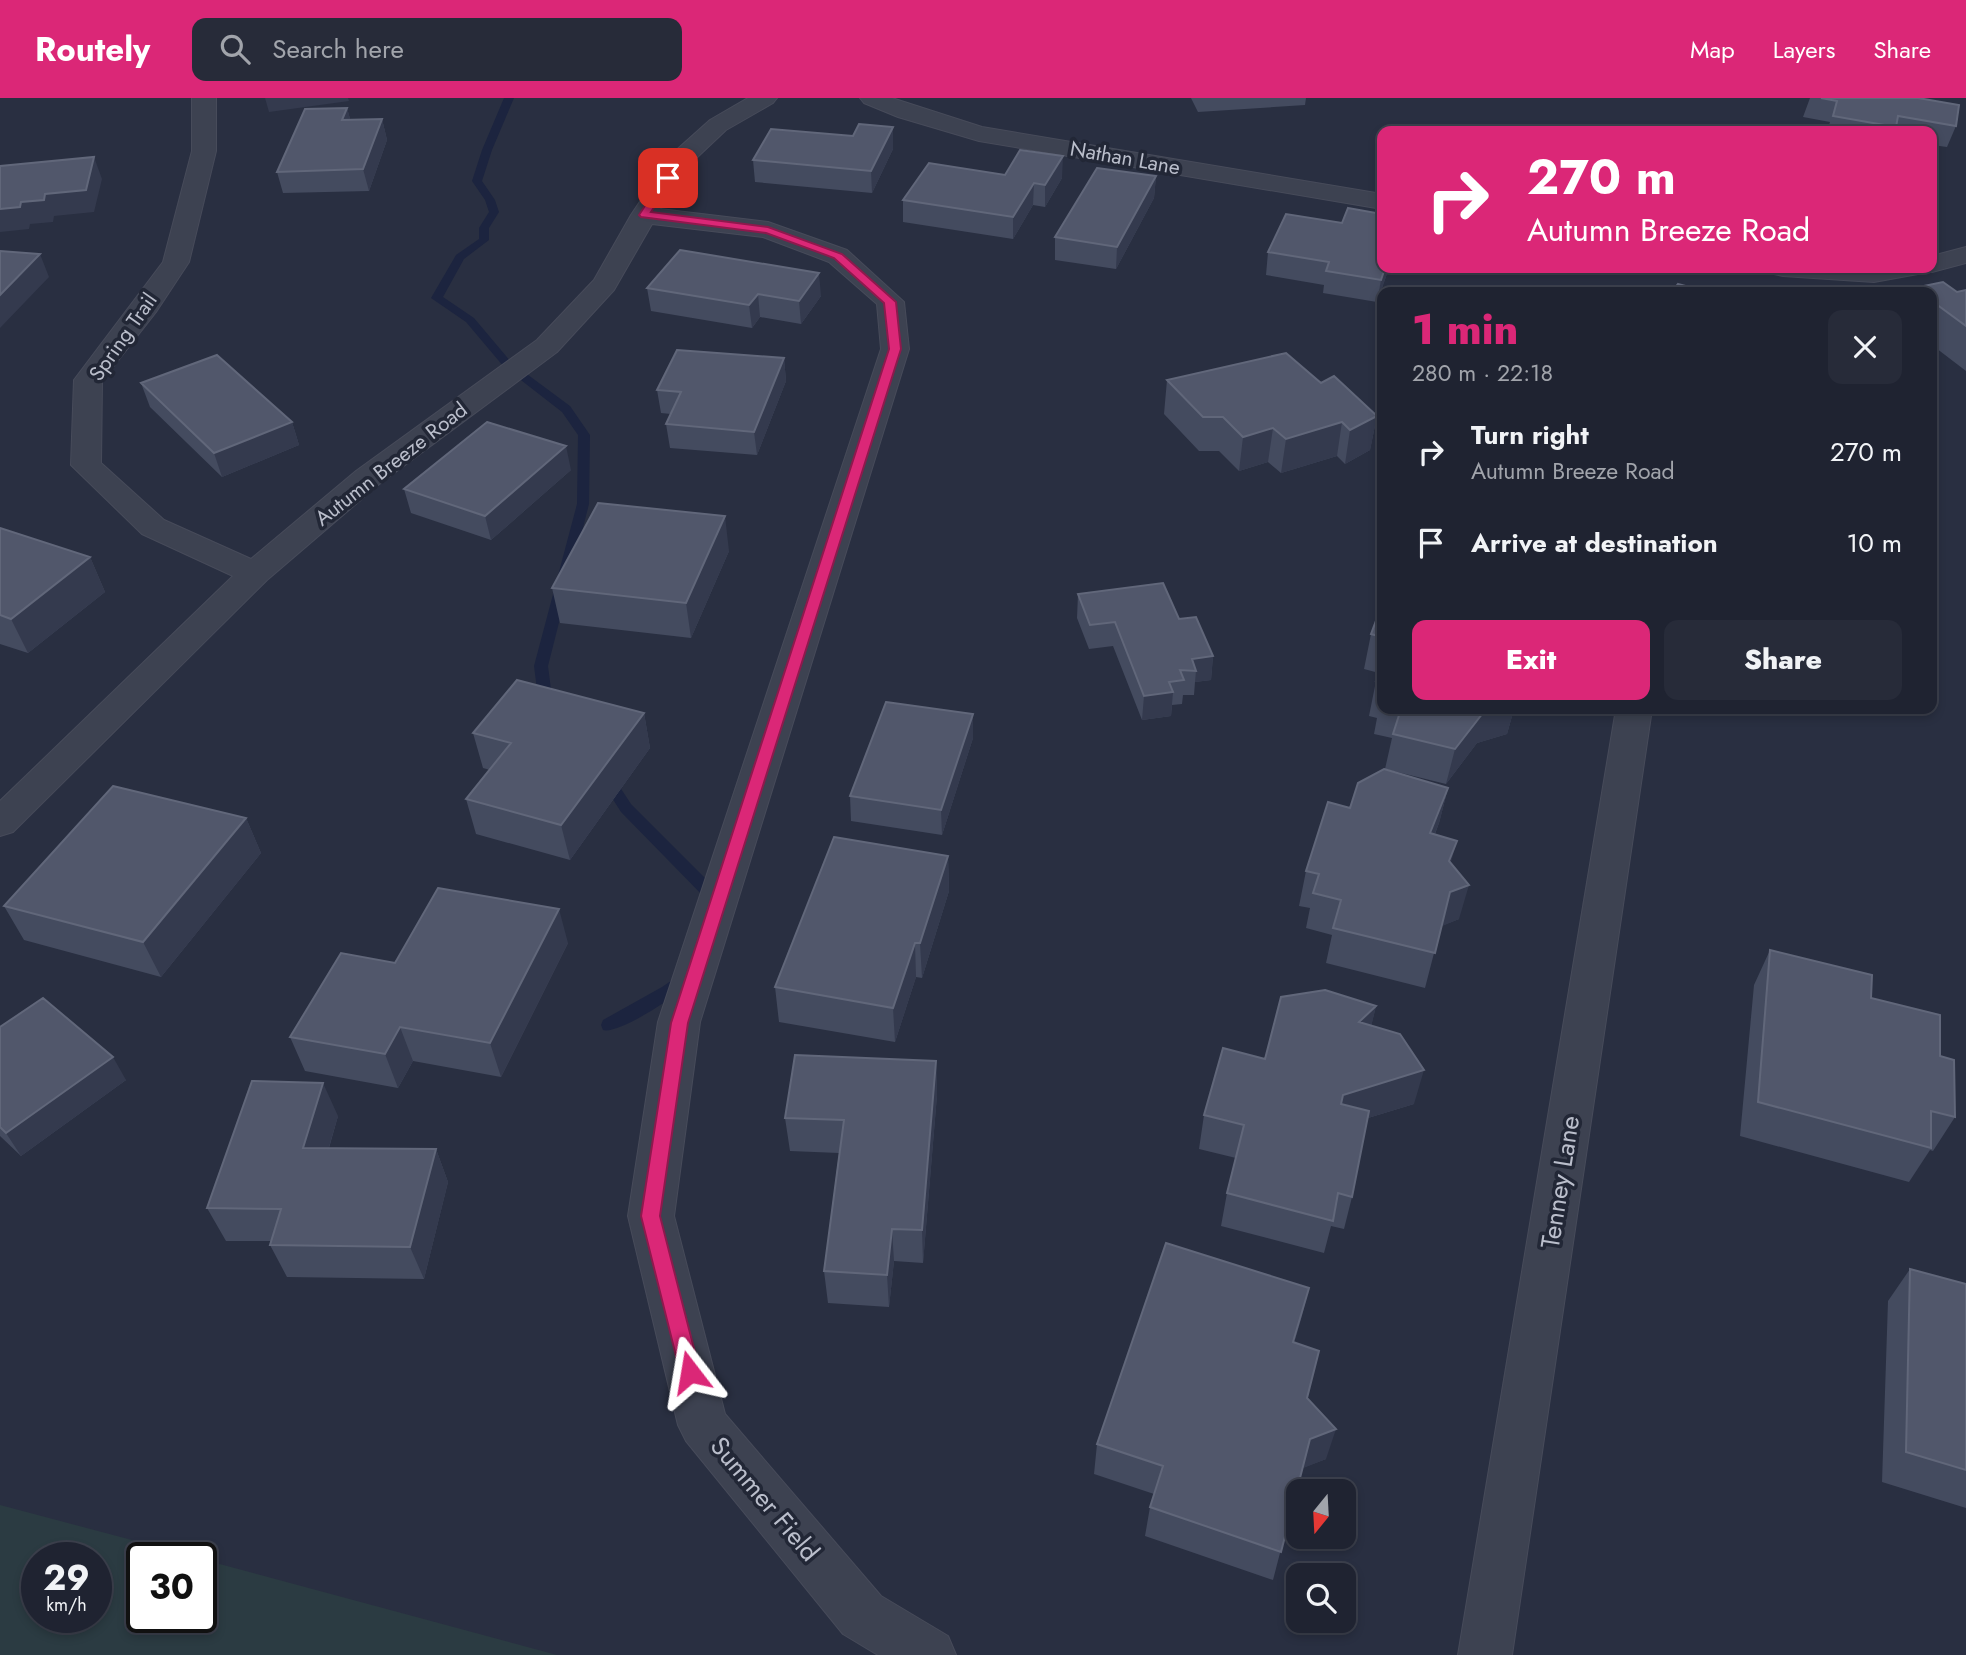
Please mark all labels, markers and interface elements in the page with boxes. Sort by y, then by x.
search box [192,18,682,81]
text: Routely [35,26,150,73]
icon: search [216,30,254,68]
text: Search here [272,30,404,68]
text: Map [1690,32,1735,67]
text: Layers [1773,32,1835,67]
text: Share [1873,32,1931,67]
street label: Nathan Lane [1068,134,1183,182]
text: 270 m [1527,142,1676,212]
pin [638,148,698,208]
icon: right [1412,154,1503,245]
icon: arrive [649,159,687,197]
text: Autumn Breeze Road [1527,207,1810,253]
street label: Spring Trail [82,287,164,387]
text: 1 min [1412,299,1518,360]
button: close [1828,310,1902,384]
text: 280 m · 22:18 [1412,356,1553,390]
street label: Autumn Breeze Road [309,395,473,533]
text: Turn right [1471,416,1589,454]
icon: right [1412,433,1450,471]
text: 270 m [1830,433,1902,471]
text: Autumn Breeze Road [1471,454,1675,488]
icon: arrive [1412,524,1450,562]
text: Arrive at destination [1471,524,1718,562]
text: 10 m [1847,524,1902,562]
button: Exit [1412,620,1650,700]
button: Share [1664,620,1902,700]
street label: Tenney Lane [1531,1113,1589,1251]
position arrow [653,1335,727,1409]
street label: Summer Field [701,1428,829,1570]
north arrow [1286,1479,1356,1549]
map controls [1286,1479,1356,1633]
speed limit sign: 30 [126,1542,217,1633]
text: 29 [43,1553,90,1603]
button: search [1286,1563,1356,1633]
text: km/h [46,1592,87,1618]

